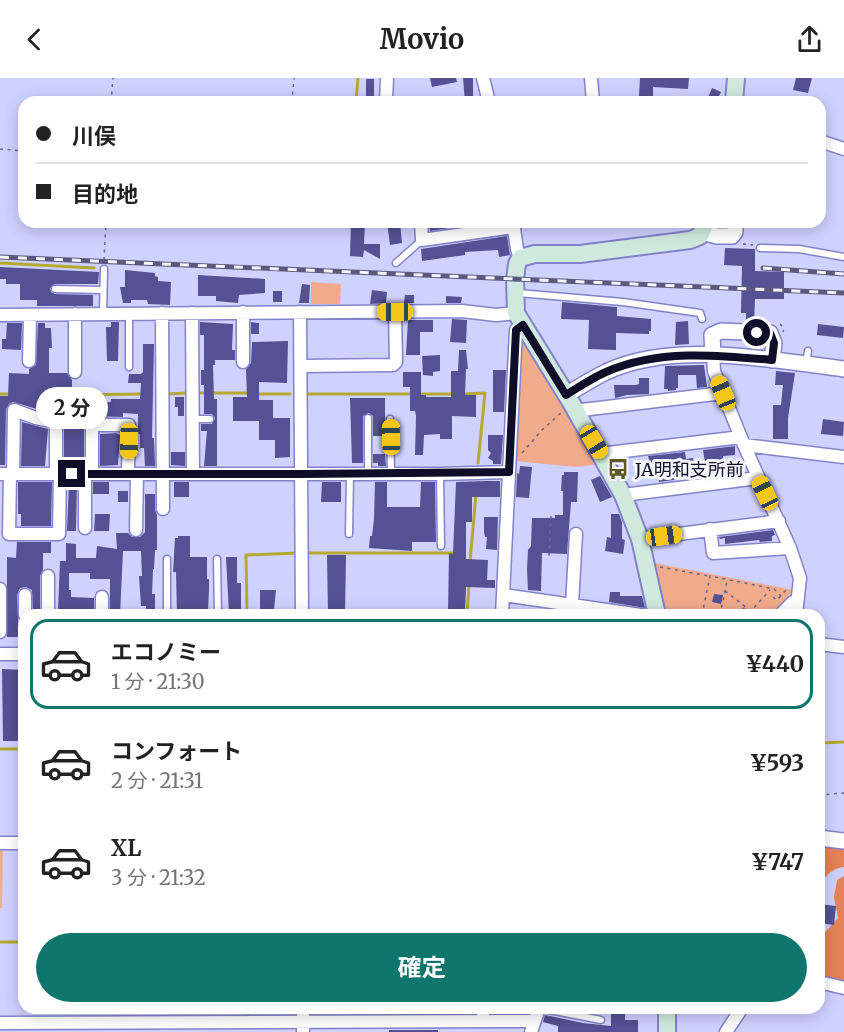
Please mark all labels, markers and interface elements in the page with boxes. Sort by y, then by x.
text: Movio [380,22,464,56]
icon: back [18,23,51,56]
icon: share [793,23,826,56]
text: 川俣 [72,122,116,150]
text: 目的地 [72,180,138,208]
car [377,303,413,321]
route start [743,319,770,346]
car [708,373,738,413]
callout: 2 分 [36,387,108,429]
text: 2 分 [54,395,90,420]
car [382,419,400,455]
car [577,422,611,462]
car [120,423,138,459]
bus stop icon: JA明和支所前 [606,457,630,481]
place label: JA明和支所前 [634,458,744,481]
route end [58,460,85,487]
car [749,473,781,513]
car [645,525,683,547]
icon: car [39,637,93,691]
text: エコノミー [111,638,221,666]
text: ¥440 [745,650,804,678]
text: 1 分 · 21:30 [111,669,205,694]
icon: car [39,736,93,790]
text: コンフォート [111,737,242,765]
text: ¥593 [750,749,804,777]
text: 2 分 · 21:31 [111,768,203,793]
text: XL [111,834,141,862]
icon: car [39,835,93,889]
text: ¥747 [751,848,804,876]
text: 3 分 · 21:32 [111,865,206,890]
button: 確定 [36,933,807,1002]

